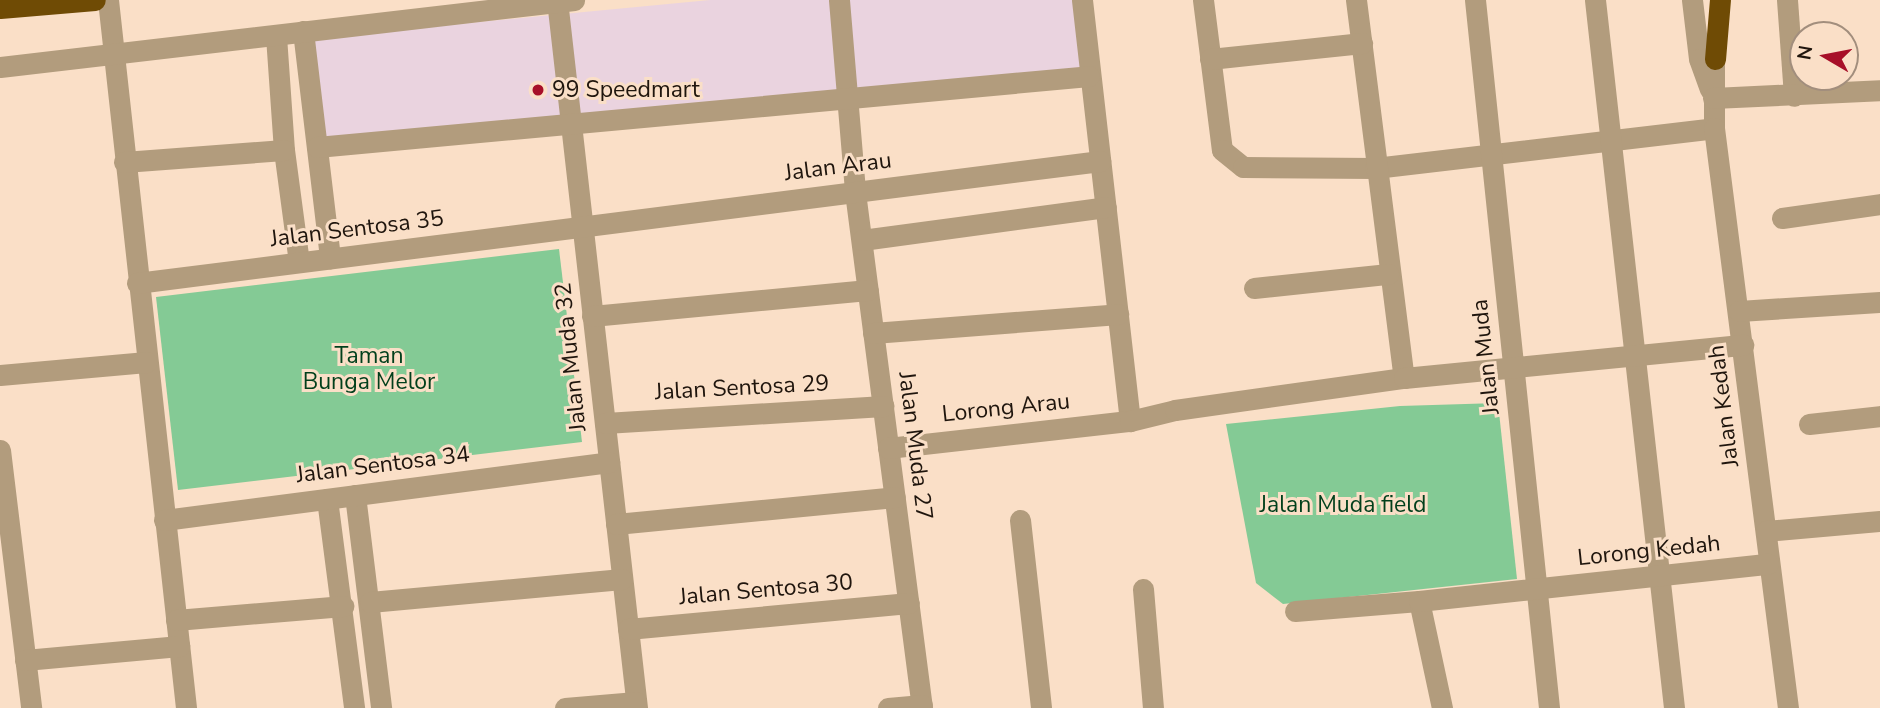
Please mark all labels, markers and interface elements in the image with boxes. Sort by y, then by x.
north arrow [1789,21,1859,91]
text: N [1791,43,1819,62]
place label: 99 Speedmart [552,76,700,104]
marker: 99 Speedmart [530,82,546,98]
street label: Jalan Arau [783,147,893,187]
street label: Jalan Sentosa 35 [269,205,445,253]
street label: Jalan Muda 32 [549,281,593,433]
street label: Jalan Muda [1466,298,1506,416]
park label: Taman Bunga Melor [303,342,435,396]
street label: Jalan Kedah [1703,343,1745,469]
street label: Jalan Sentosa 29 [654,370,830,406]
street label: Jalan Muda 27 [892,370,938,522]
street label: Lorong Arau [941,388,1071,428]
street label: Jalan Sentosa 34 [295,441,471,489]
park label: Jalan Muda field [1260,491,1426,519]
street label: Lorong Kedah [1576,530,1722,572]
street label: Jalan Sentosa 30 [678,569,854,611]

